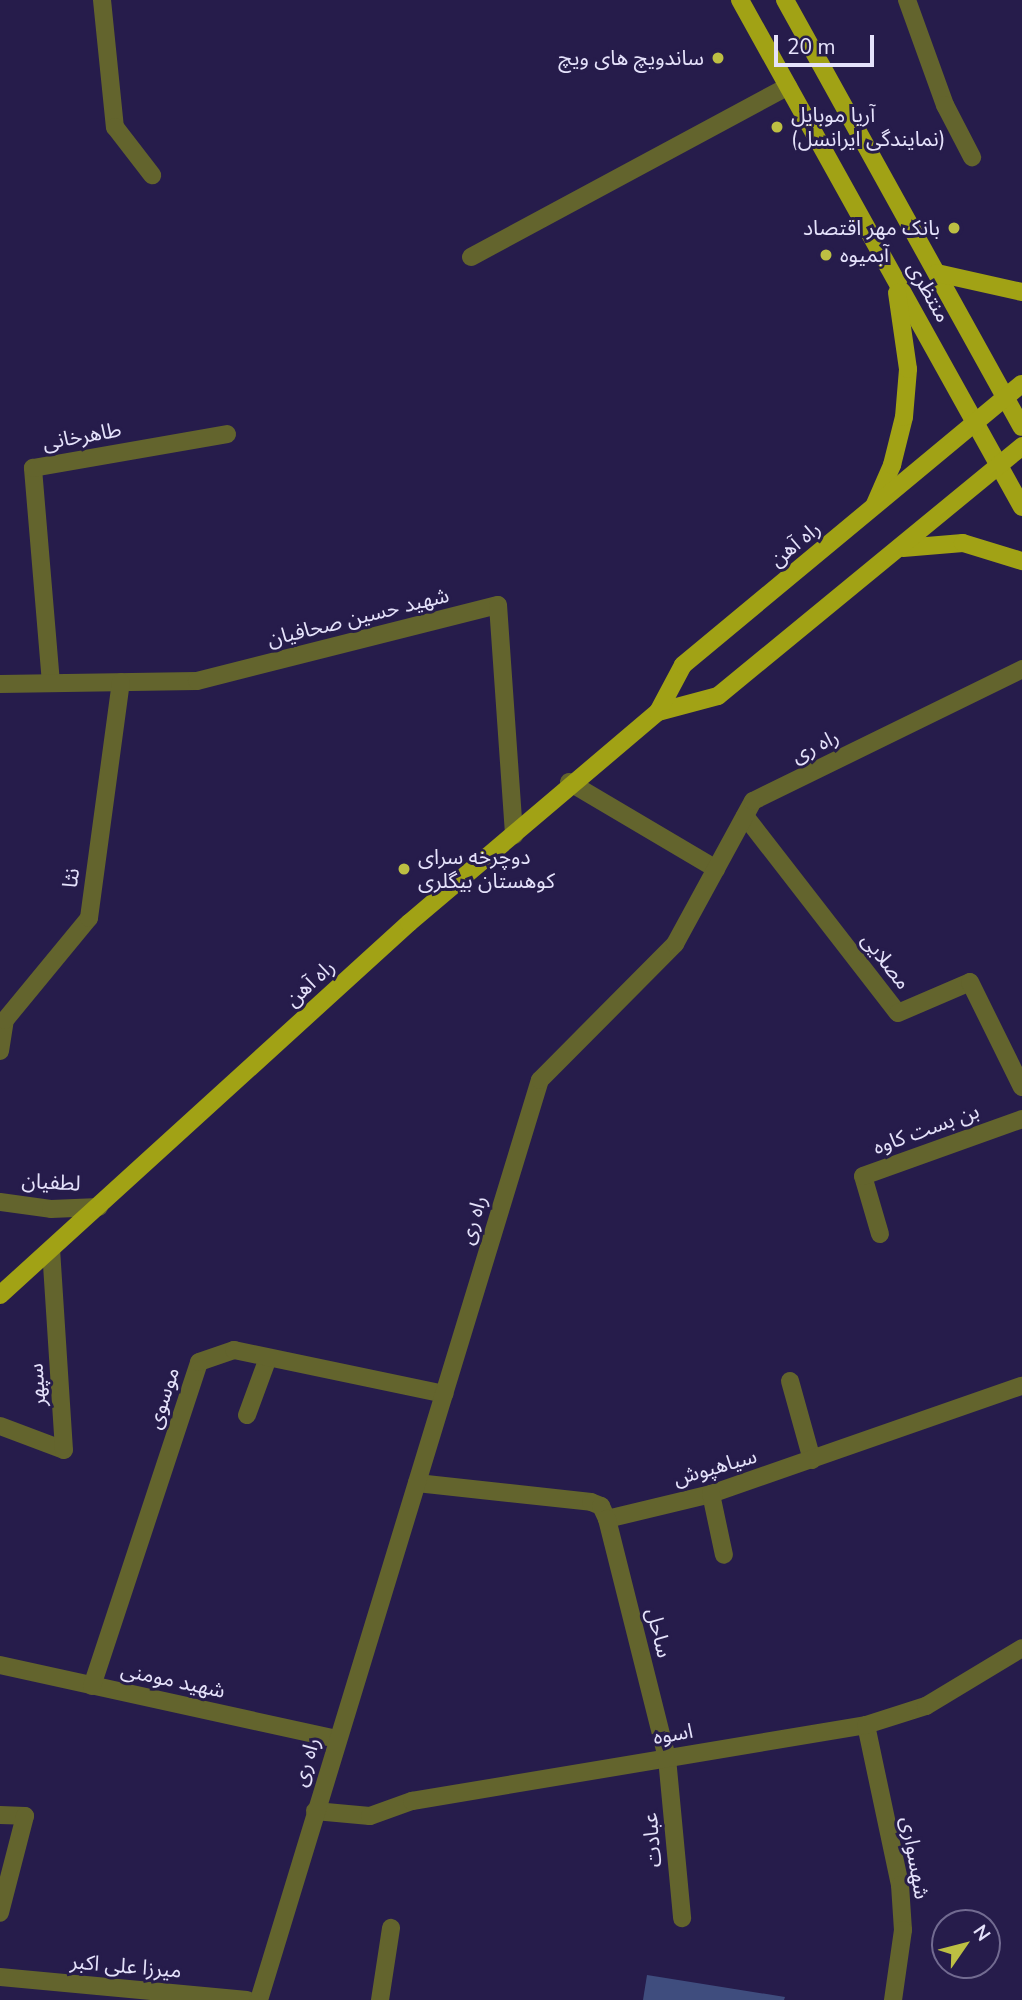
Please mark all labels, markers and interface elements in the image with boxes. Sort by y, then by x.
scale bar [777,21,877,65]
text: 20 m [787,33,836,61]
place label: ساندویچ های ویچ [558,45,704,71]
marker: ساندویچ های ویچ [710,50,726,66]
place label: آریا موبایل (نمایندگی ایرانسل) [791,102,945,152]
marker: آریا موبایل (نمایندگی ایرانسل) [769,119,785,135]
place label: بانک مهر اقتصاد [803,215,940,241]
marker: بانک مهر اقتصاد [946,220,962,236]
place label: آبمیوه [840,242,889,268]
marker: آبمیوه [818,247,834,263]
street label: منتظری [902,257,956,327]
street label: طاهرخانی [41,417,123,455]
street label: راه آهن [764,516,826,572]
street label: شهید حسین صحافیان [264,582,452,652]
street label: راه ری [787,724,843,768]
place label: دوچرخه سرای کوهستان بیگلری [418,844,555,894]
marker: دوچرخه سرای کوهستان بیگلری [396,861,412,877]
street label: نثا [57,867,85,889]
street label: مصلایی [856,928,916,994]
street label: راه آهن [280,954,340,1012]
street label: بن بست کاوه [870,1098,982,1160]
street label: لطفیان [21,1168,81,1196]
street label: راه ری [454,1193,492,1247]
street label: سپهر [23,1363,51,1407]
street label: موسوی [141,1364,185,1432]
street label: سیاهپوش [670,1443,760,1491]
street label: ساحل [641,1606,677,1660]
street label: شهید مومنی [118,1657,228,1703]
street label: اسوه [651,1718,695,1750]
street label: راه ری [287,1735,325,1789]
street label: عبادت [637,1812,667,1868]
street label: شهسواری [895,1815,935,1901]
north arrow [931,1909,1001,1979]
text: N [967,1920,996,1946]
street label: میرزا علی اکبر [69,1949,183,1983]

